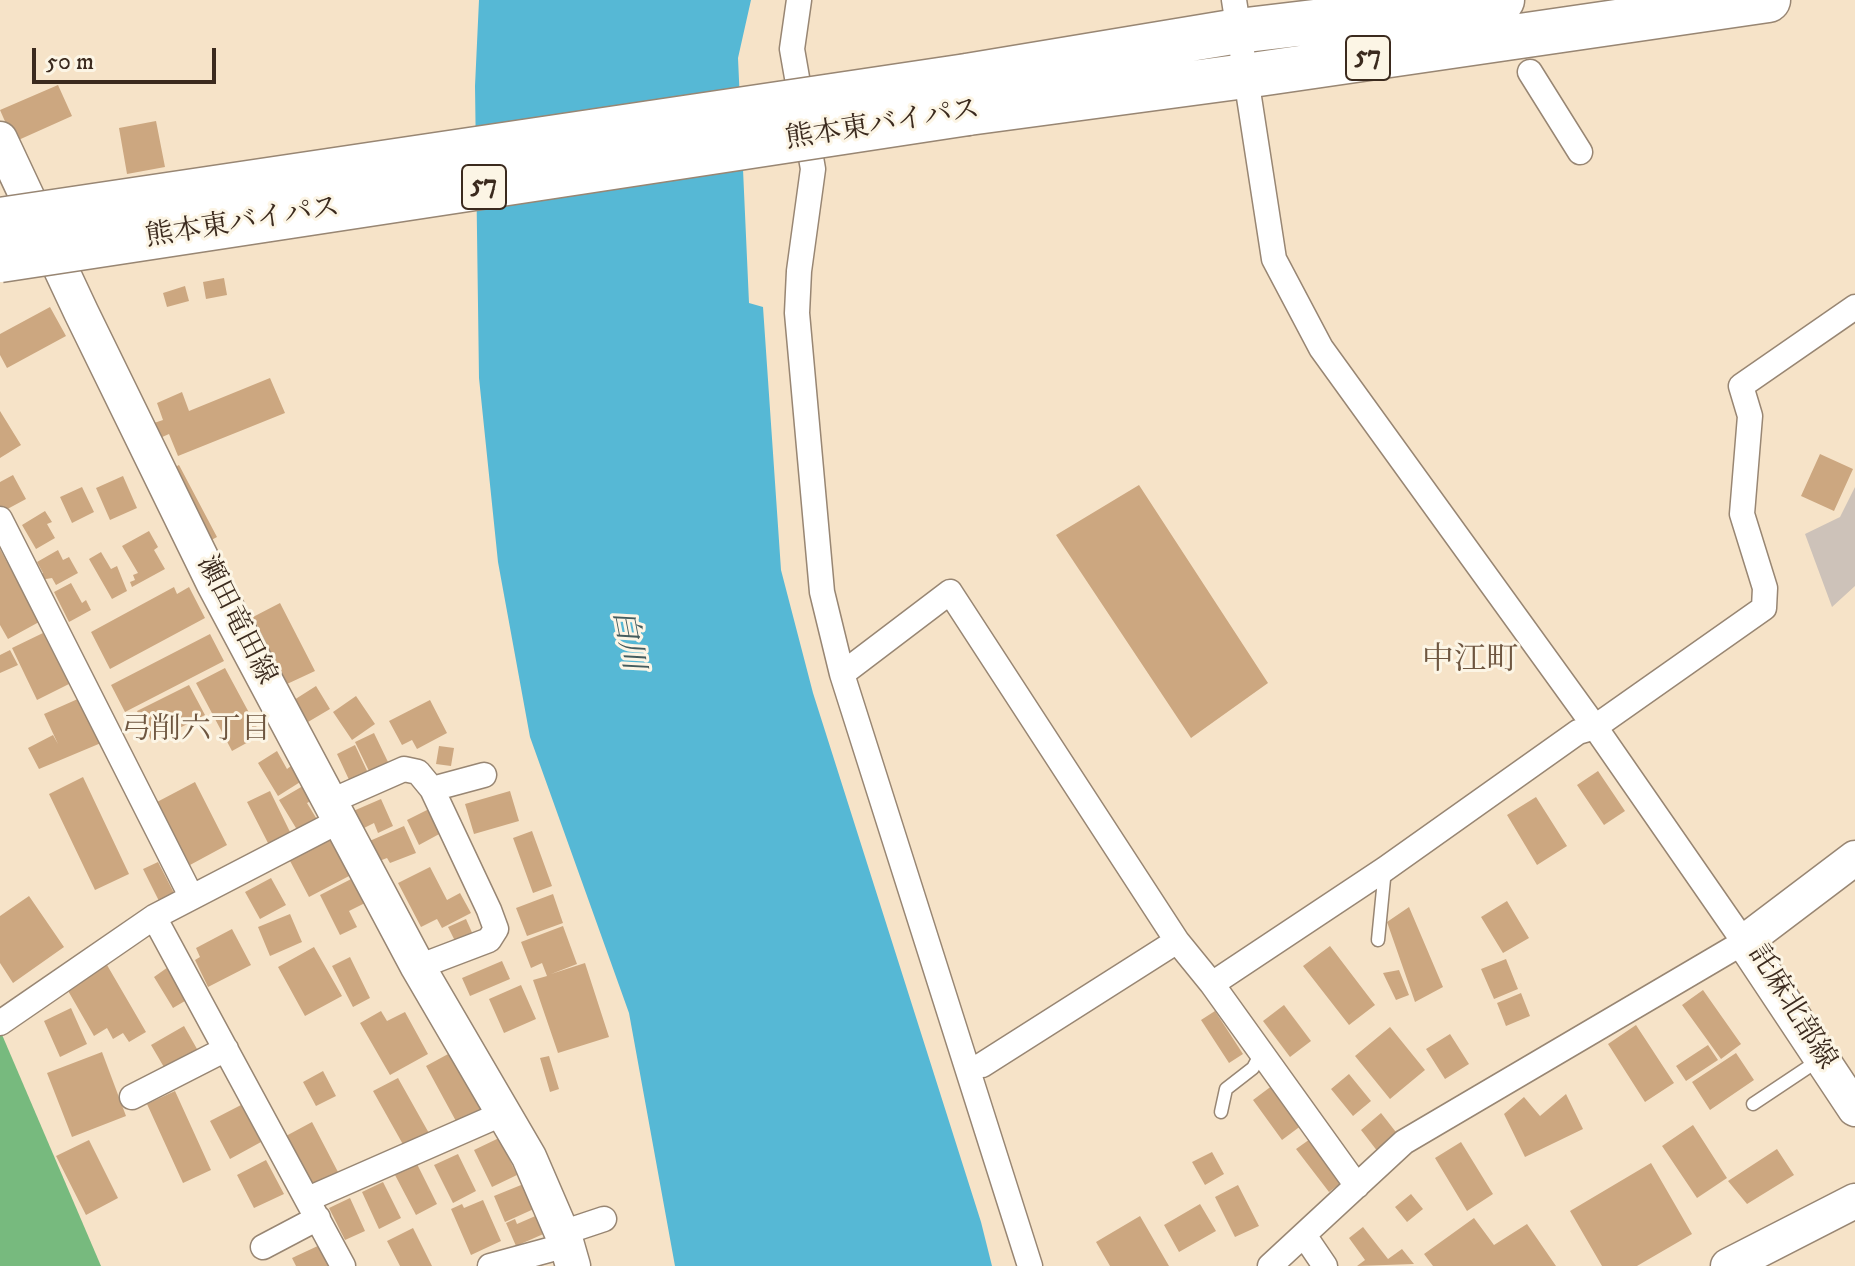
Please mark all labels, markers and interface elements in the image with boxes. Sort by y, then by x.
scale bar [36,32,220,82]
road number: 57 [1346,36,1390,80]
text: 50 m [46,47,94,77]
street label: 熊本東バイパス [784,94,982,158]
road number: 57 [462,165,506,209]
street label: 熊本東バイパス [144,192,342,256]
street label: 瀬田竜田線 [188,551,282,691]
water label: 白川 [603,607,649,673]
district label: 中江町 [1422,643,1518,681]
district label: 弓削六丁目 [121,714,271,750]
street label: 託麻北部線 [1740,940,1842,1076]

